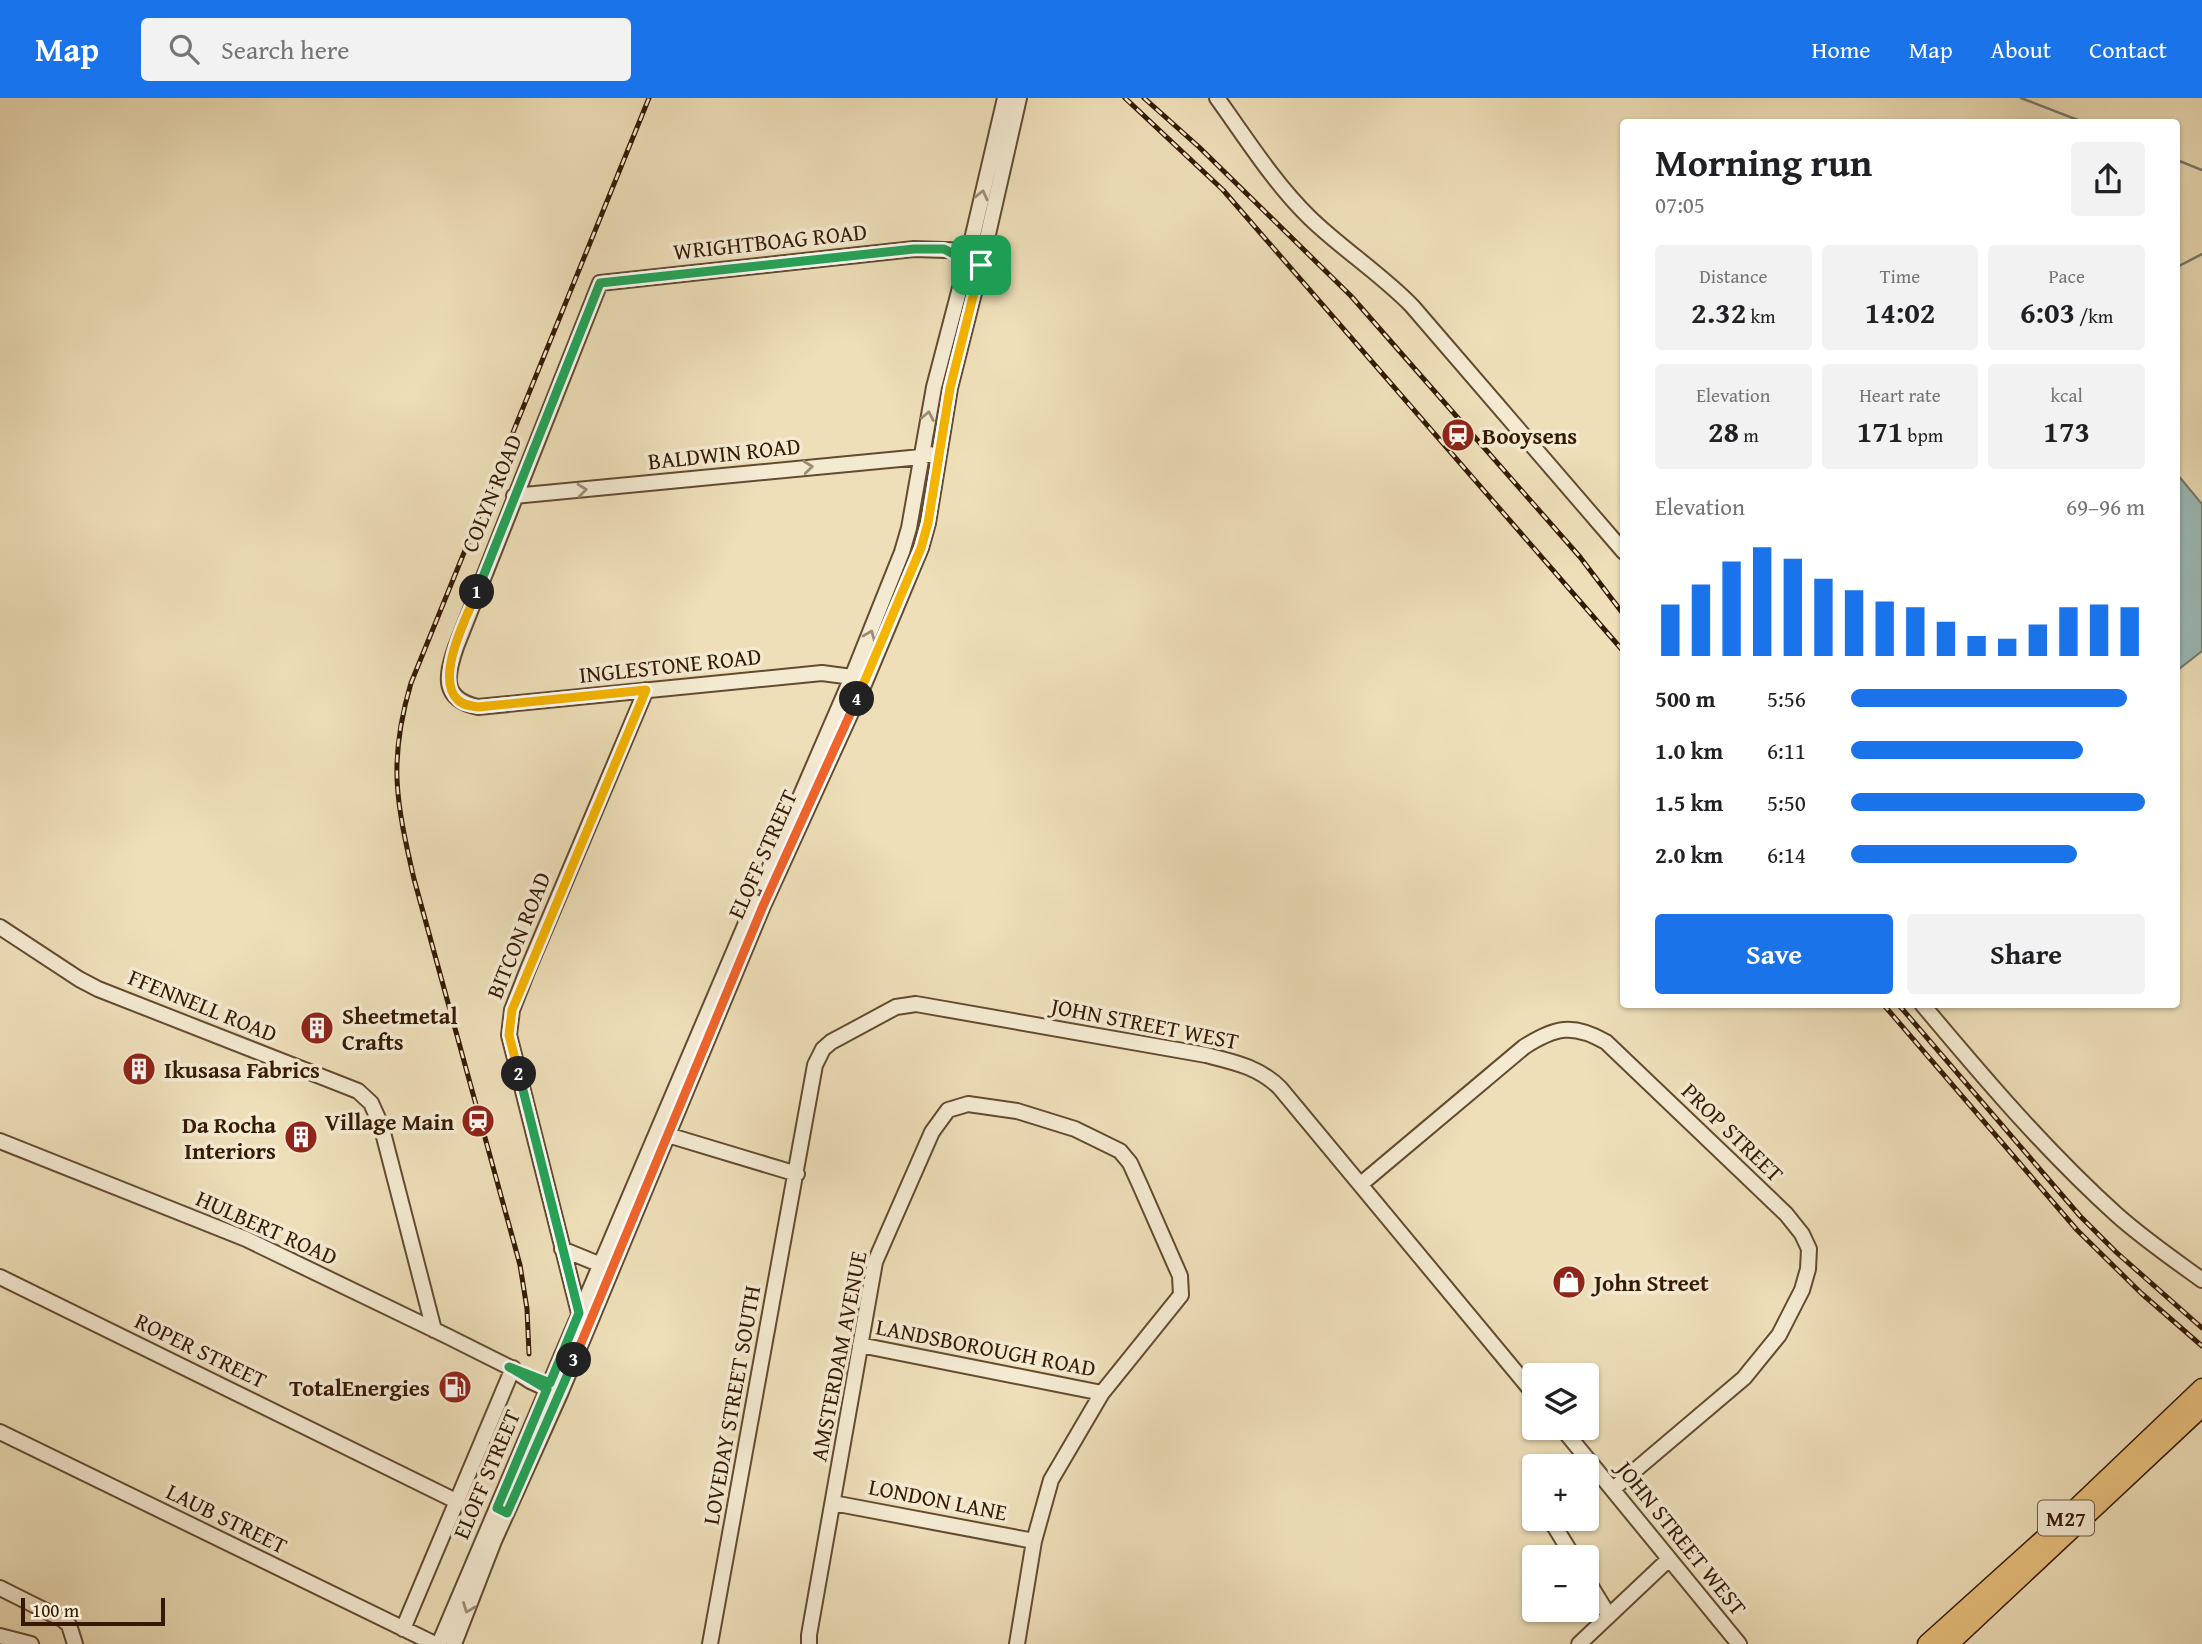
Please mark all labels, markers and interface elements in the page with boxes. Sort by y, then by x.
search box [141,18,631,81]
text: Map [35,25,99,73]
icon: search [165,30,203,68]
text: Search here [221,30,349,69]
text: Home [1812,32,1871,67]
text: Map [1909,32,1953,67]
text: About [1991,32,2051,67]
text: Contact [2089,32,2167,67]
text: Morning run [1655,134,1872,190]
button: share [2071,142,2145,216]
text: 07:05 [1655,188,1705,221]
one-way arrow [974,189,988,201]
street label: WRIGHTBOAG ROAD [671,214,869,268]
pin [951,235,1011,295]
icon: arrive [962,246,1000,284]
text: Distance [1699,262,1767,290]
text: Time [1880,262,1920,290]
text: Pace [2048,262,2085,290]
text: 2.32 [1691,290,1746,334]
text: 14:02 [1865,290,1935,334]
text: 6:03 [2020,290,2075,334]
text: km [1746,302,1776,330]
text: /km [2075,302,2113,330]
text: Elevation [1696,381,1771,409]
text: Heart rate [1859,381,1941,409]
text: kcal [2050,381,2083,409]
text: 28 [1708,409,1739,453]
text: 171 [1857,409,1903,453]
text: 173 [2043,409,2090,453]
one-way arrow [920,410,935,422]
station icon: Booysens [1439,416,1477,454]
place label: Booysens [1482,419,1577,452]
text: m [1739,421,1759,449]
text: bpm [1903,421,1943,449]
street label: COLYN ROAD [452,429,530,557]
street label: BALDWIN ROAD [646,429,802,477]
one-way arrow [802,460,814,475]
one-way arrow [576,483,587,498]
text: Elevation [1655,490,1745,523]
text: 69–96 m [2066,490,2145,523]
pin: 1 [460,574,494,610]
text: 1 [472,577,481,605]
one-way arrow [861,630,875,642]
street label: INGLESTONE ROAD [577,639,763,691]
pin: 4 [840,682,874,716]
text: 500 m [1655,682,1716,715]
text: 5:56 [1767,682,1806,715]
text: 4 [852,684,861,712]
text: 1.0 km [1655,734,1723,767]
text: 6:11 [1767,734,1806,767]
street label: ELOFF STREET [719,784,805,924]
text: 1.5 km [1655,786,1723,819]
text: 5:50 [1767,786,1806,819]
text: 2.0 km [1655,838,1723,871]
text: 6:14 [1767,838,1806,871]
street label: BITCON ROAD [478,867,558,1003]
button: Save [1655,914,1893,994]
button: Share [1907,914,2145,994]
street label: FFENNELL ROAD [124,960,282,1050]
street label: JOHN STREET WEST [1045,988,1242,1057]
place label: Sheetmetal Crafts [342,999,458,1058]
building icon: Sheetmetal Crafts [298,1009,336,1047]
building icon: Ikusasa Fabrics [120,1050,158,1088]
place label: Ikusasa Fabrics [164,1053,320,1086]
pin: 2 [502,1056,536,1091]
text: 2 [514,1059,523,1087]
street label: PROP STREET [1675,1075,1791,1189]
station icon: Village Main [459,1102,497,1140]
place label: Village Main [325,1105,454,1138]
place label: Da Rocha Interiors [182,1108,276,1167]
building icon: Da Rocha Interiors [282,1118,320,1156]
street label: HULBERT ROAD [191,1181,343,1273]
street label: AMSTERDAM AVENUE [801,1248,875,1464]
shop icon: John Street [1550,1263,1588,1301]
place label: John Street [1590,1266,1709,1299]
street label: LOVEDAY STREET SOUTH [694,1283,768,1527]
street label: ROPER STREET [129,1304,273,1396]
street label: LANDSBOROUGH ROAD [873,1310,1099,1384]
pin: 3 [556,1342,592,1378]
text: 3 [569,1345,578,1373]
map controls [1522,1363,1599,1622]
button: layers [1522,1363,1599,1440]
fuel station icon: TotalEnergies [436,1368,474,1406]
place label: TotalEnergies [289,1371,430,1404]
street label: ELOFF STREET [444,1404,528,1544]
street label: JOHN STREET WEST [1607,1451,1755,1622]
button: + [1522,1454,1599,1531]
street label: LONDON LANE [866,1469,1010,1529]
street label: LAUB STREET [161,1474,293,1562]
road number: M27 [2038,1500,2094,1536]
button: − [1522,1545,1599,1622]
scale bar [21,1595,164,1627]
text: 100 m [32,1596,79,1624]
one-way arrow [463,1601,477,1613]

